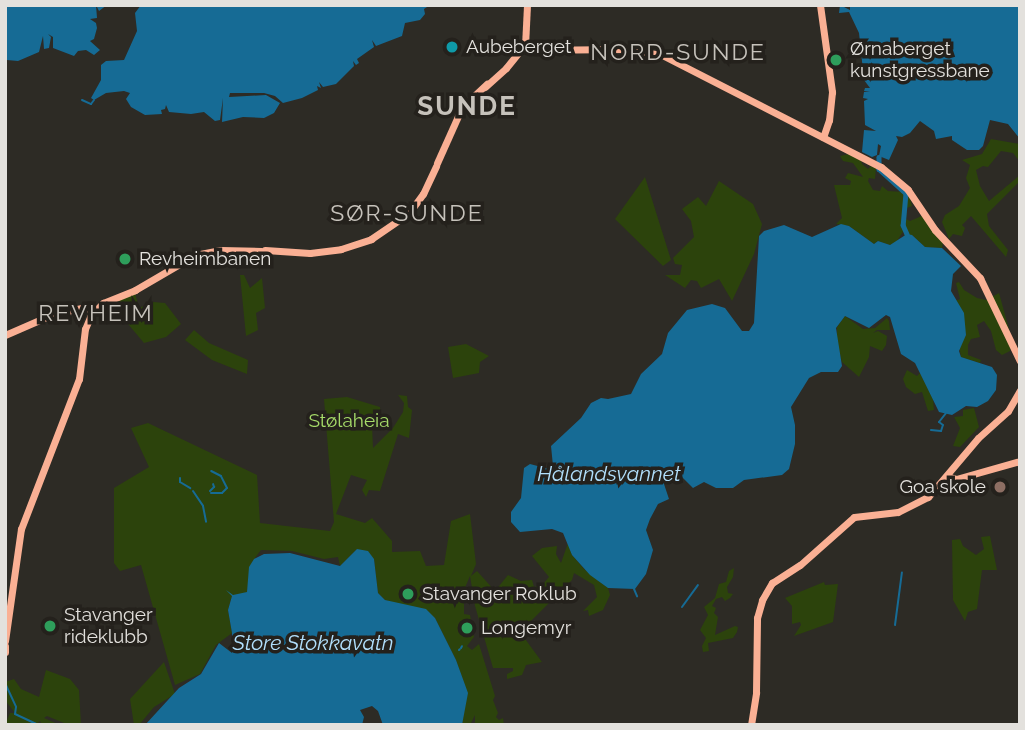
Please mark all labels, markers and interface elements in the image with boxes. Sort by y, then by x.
place label: Aubeberget [466,36,571,58]
district label: NORD-SUNDE [591,38,765,66]
place label: Ørnaberget kunstgressbane [850,38,990,82]
marker: Aubeberget [444,39,460,55]
marker: Ørnaberget kunstgressbane [828,52,844,68]
district label: SUNDE [418,91,516,123]
district label: SØR-SUNDE [331,199,483,227]
place label: Revheimbanen [139,248,271,270]
marker: Revheimbanen [117,251,133,267]
district label: REVHEIM [39,299,153,327]
park label: Stølaheia [308,410,390,432]
water label: Hålandsvannet [537,461,681,487]
place label: Goa skole [900,476,986,498]
marker: Goa skole [992,479,1008,495]
place label: Stavanger Roklub [422,583,577,605]
marker: Stavanger Roklub [400,586,416,602]
place label: Stavanger rideklubb [64,604,153,648]
place label: Longemyr [481,617,571,639]
marker: Stavanger rideklubb [42,618,58,634]
marker: Longemyr [459,620,475,636]
water label: Store Stokkavatn [233,630,393,656]

